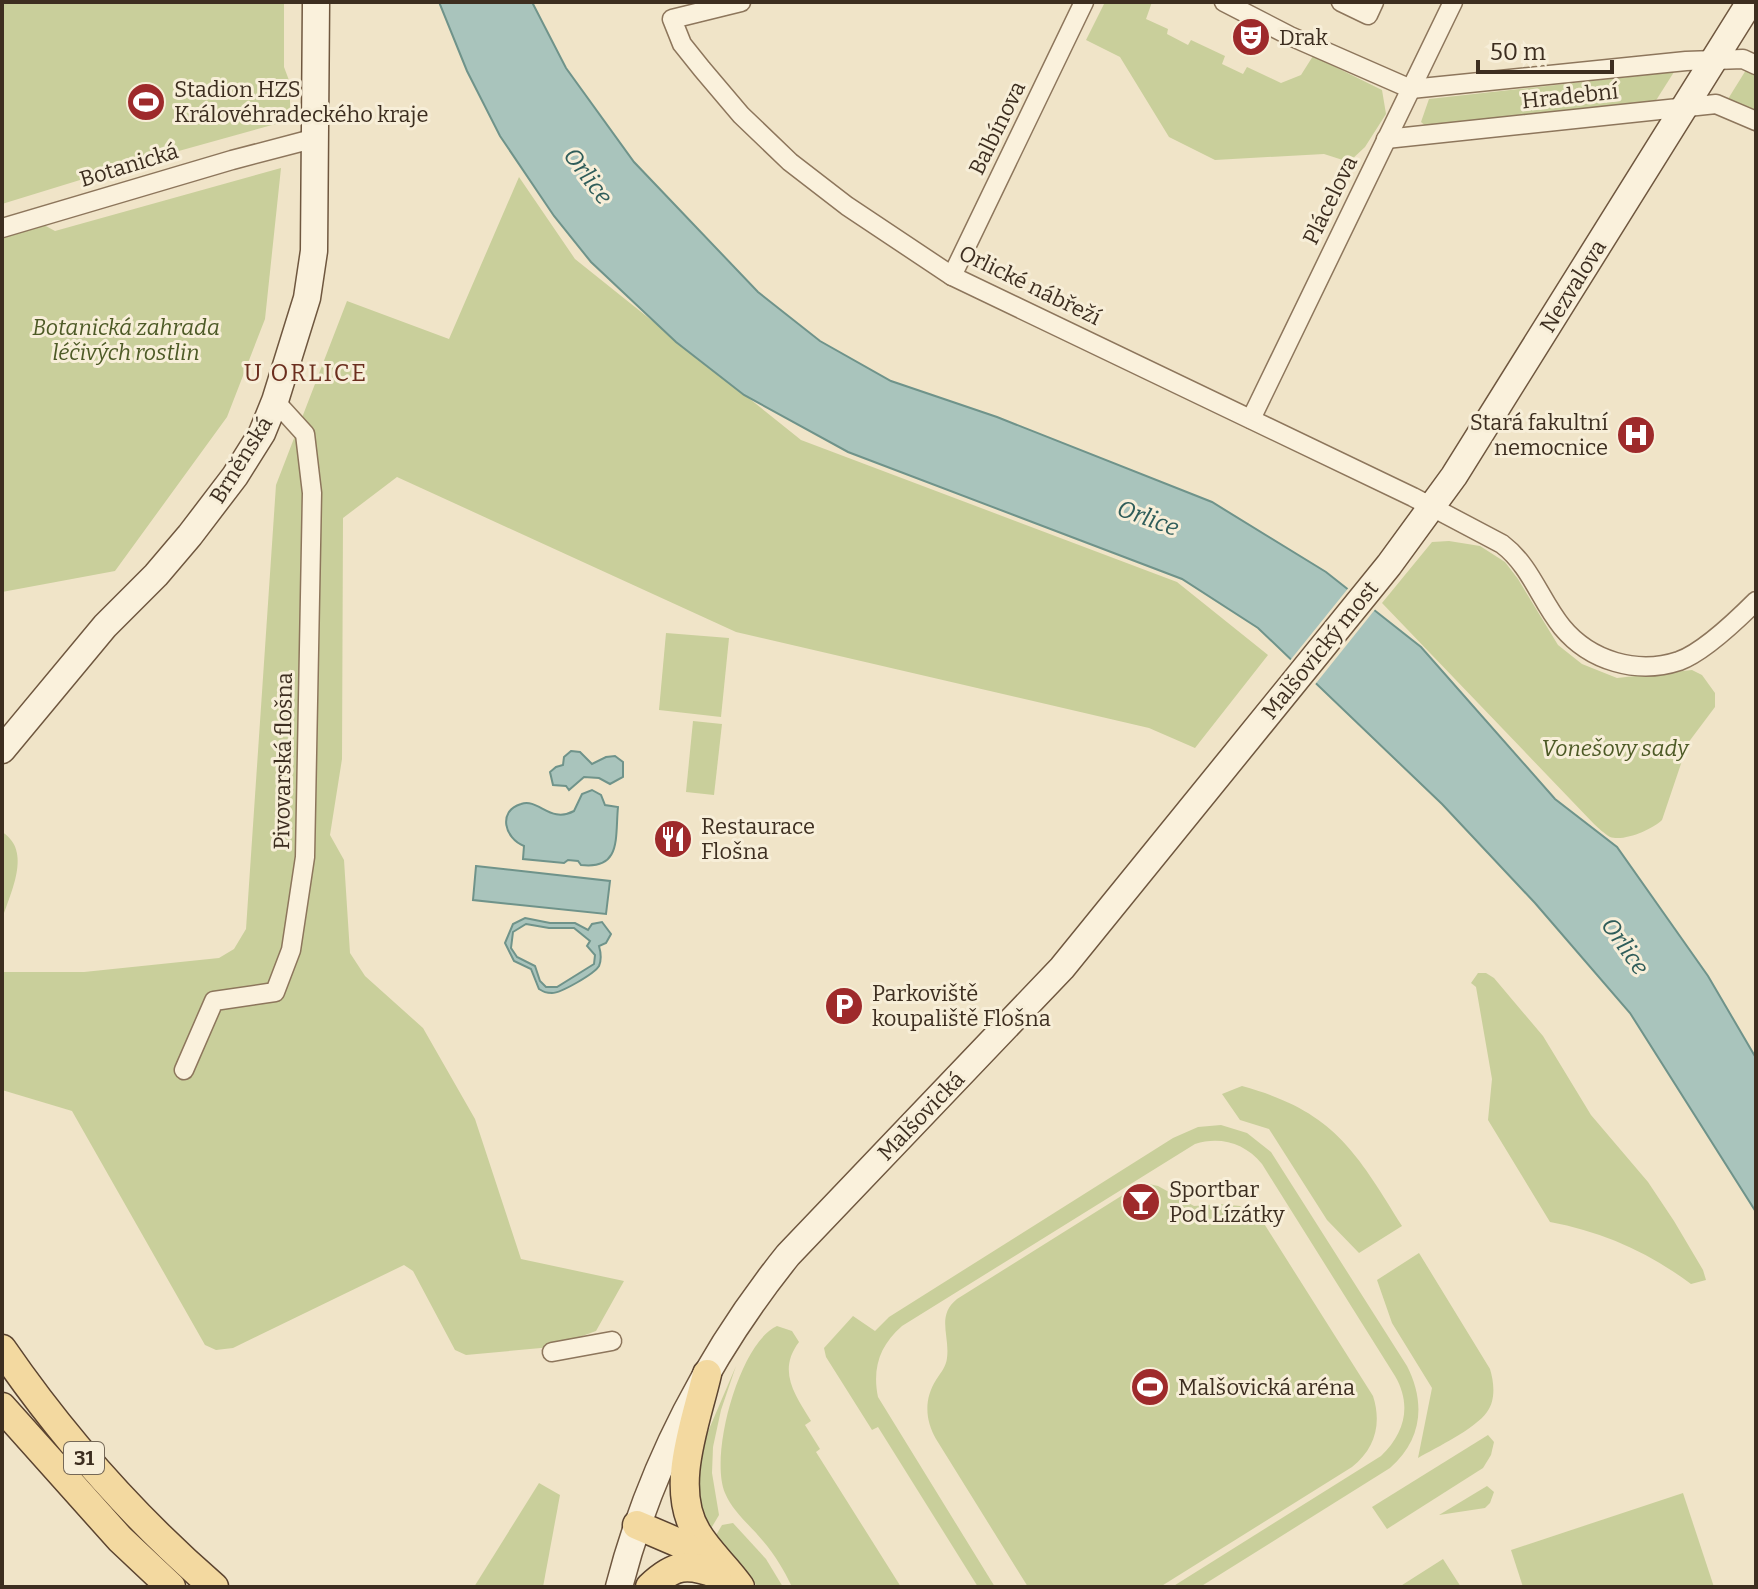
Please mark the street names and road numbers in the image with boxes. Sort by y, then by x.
street label: Balbínova [963,77,1031,179]
street label: Hradební [1520,77,1620,114]
street label: Botanická [76,137,182,193]
street label: Plácelova [1297,151,1363,249]
street label: Nezvalova [1534,235,1612,337]
street label: Orlické nábřeží [955,239,1106,331]
street label: Brněnská [204,411,278,509]
street label: Malšovický most [1256,575,1384,725]
street label: Pivovarská flošna [268,672,298,850]
street label: Malšovická [872,1066,970,1166]
road number: 31 [64,1442,104,1474]

